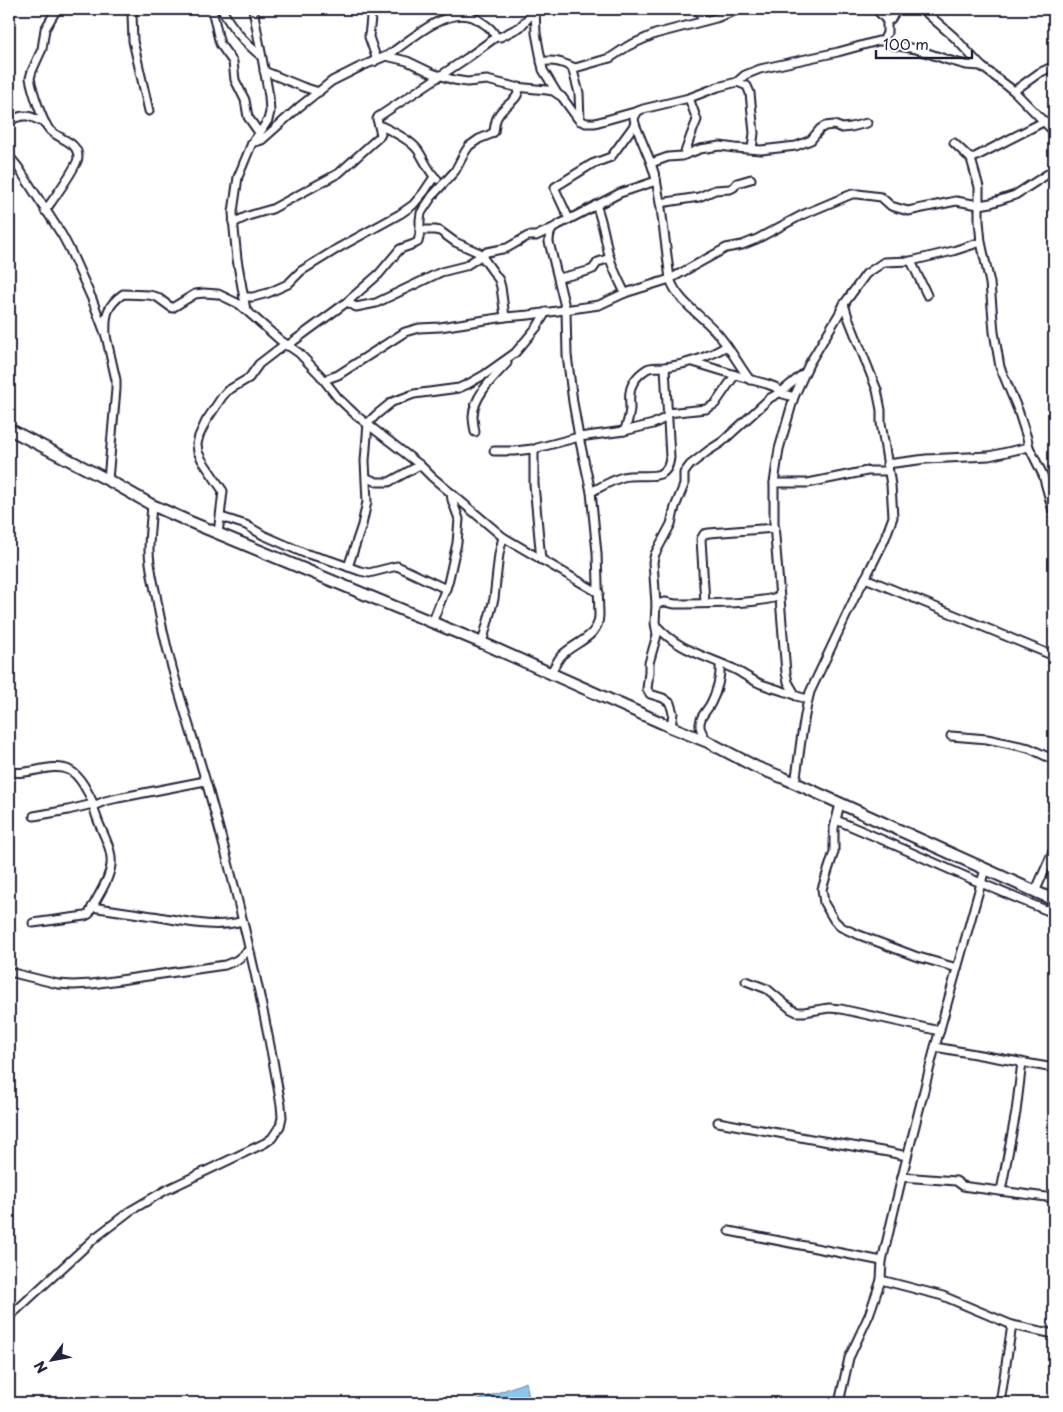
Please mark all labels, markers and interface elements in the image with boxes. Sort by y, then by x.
scale bar [876,28,972,60]
text: 100 m [883,32,929,55]
north arrow [28,1334,78,1384]
text: N [29,1357,52,1377]

